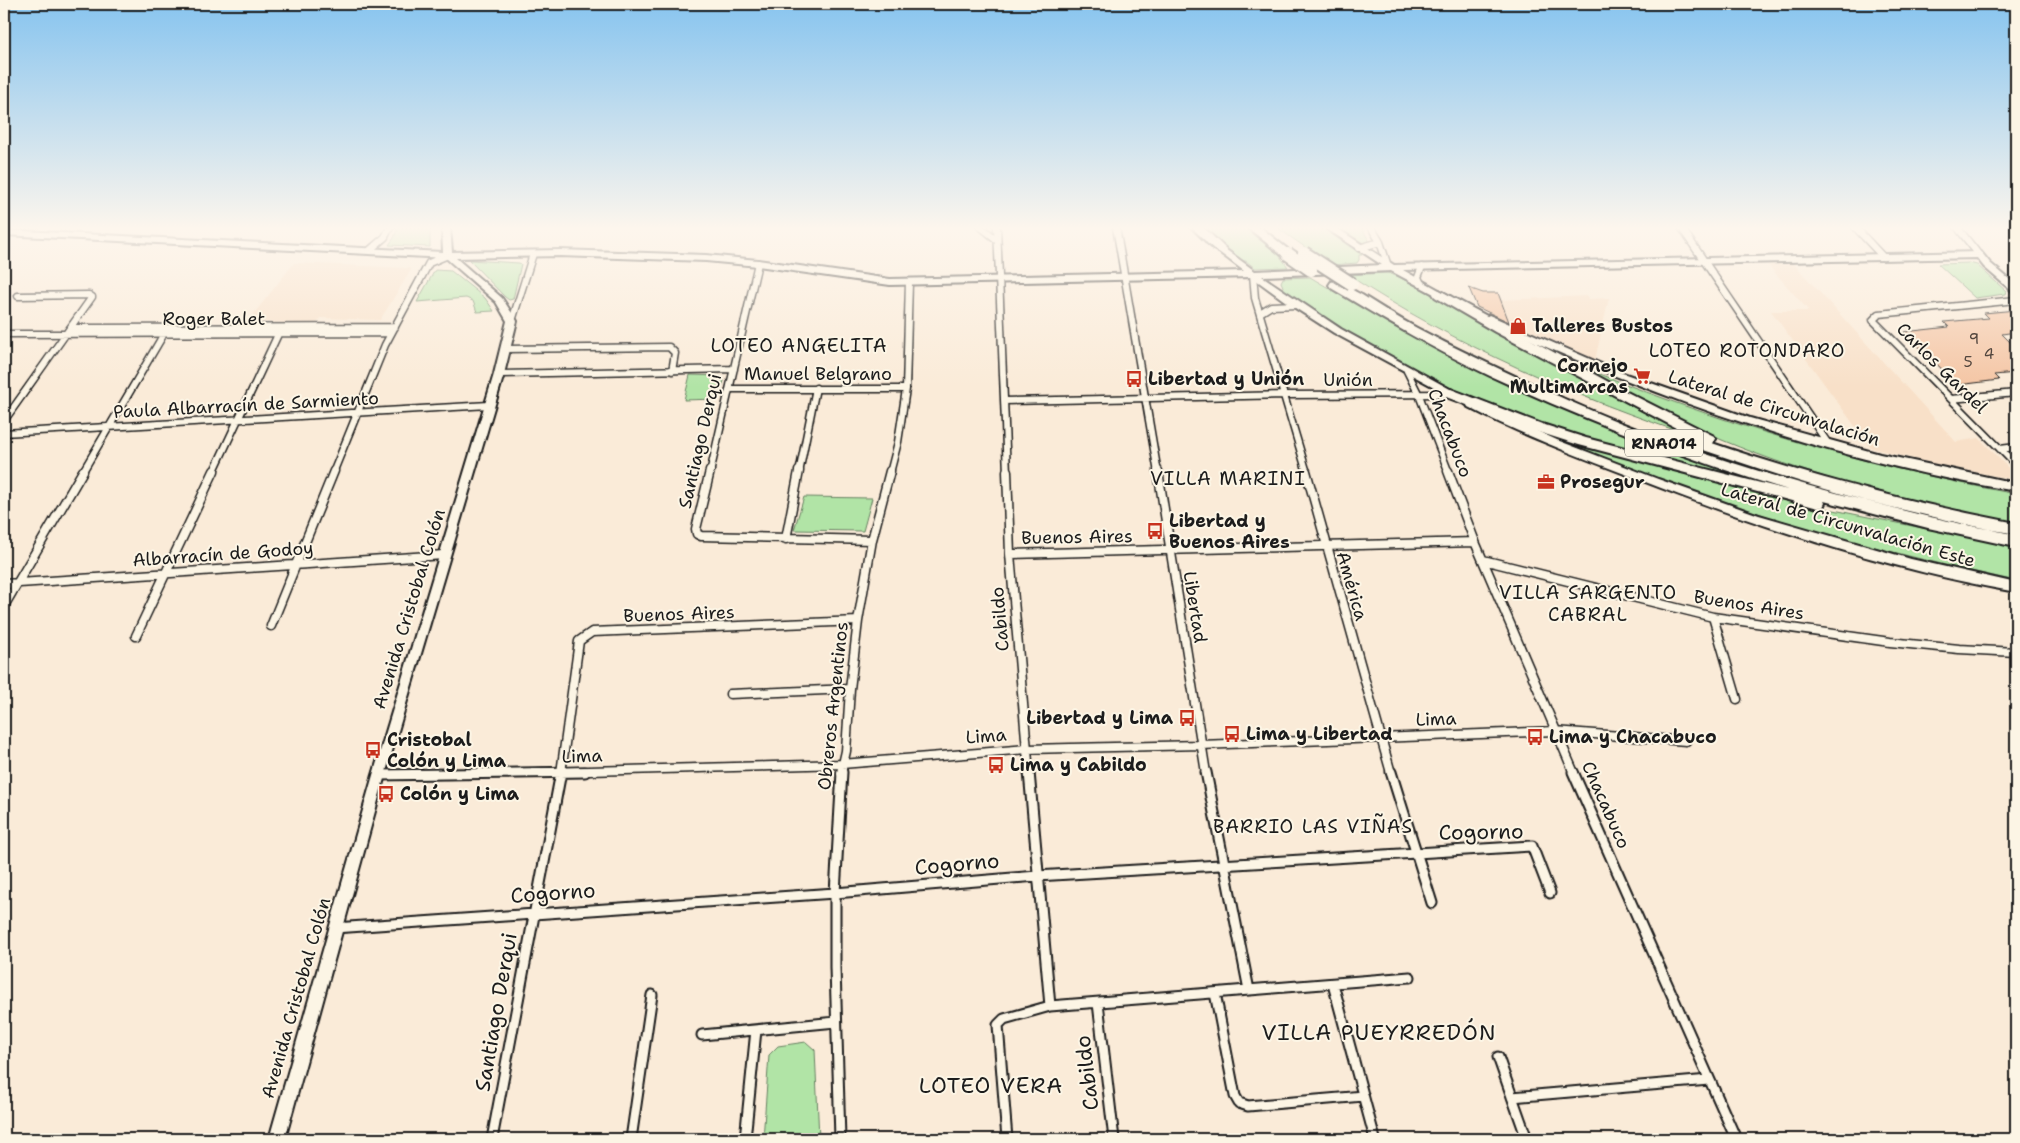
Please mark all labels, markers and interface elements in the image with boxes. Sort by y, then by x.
street label: Roger Balet [163,307,266,331]
place label: Talleres Bustos [1532,314,1673,338]
shop icon: Talleres Bustos [1508,316,1528,336]
street label: Carlos Gardel [1891,317,1993,419]
house number: 9 [1969,329,1979,349]
district label: LOTEO ANGELITA [710,333,888,358]
district label: LOTEO ROTONDARO [1649,338,1845,363]
house number: 4 [1984,344,1994,364]
house number: 5 [1963,352,1973,372]
place label: Cornejo Multimarcas [1510,354,1628,399]
street label: Manuel Belgrano [744,362,892,386]
street label: Lateral de Circunvalación [1665,364,1883,452]
supermarket icon: Cornejo Multimarcas [1632,366,1652,386]
place label: Libertad y Unión [1148,367,1304,391]
street label: Unión [1323,368,1373,392]
bus stop icon: Libertad y Unión [1124,369,1144,389]
street label: Santiago Derqui [673,371,727,511]
street label: Chacabuco [1422,385,1478,481]
street label: Paula Albarracín de Sarmiento [112,386,380,424]
road number: RNA014 [1625,429,1703,456]
district label: VILLA MARINI [1150,466,1306,491]
place label: Prosegur [1560,470,1645,494]
office icon: Prosegur [1536,472,1556,492]
street label: Lateral de Circunvalación Este [1718,477,1978,573]
street label: Avenida Cristobal Colón [367,506,451,712]
place label: Libertad y Buenos Aires [1169,509,1290,554]
bus stop icon: Libertad y Buenos Aires [1145,521,1165,541]
street label: Buenos Aires [1021,524,1133,550]
street label: Albarracín de Godoy [132,536,314,572]
street label: América [1331,549,1373,623]
street label: Libertad [1177,569,1213,645]
district label: VILLA SARGENTO CABRAL [1499,580,1677,627]
street label: Buenos Aires [1692,584,1806,626]
street label: Cabildo [985,586,1015,652]
street label: Buenos Aires [623,600,735,628]
street label: Obreros Argentinos [812,621,854,791]
place label: Libertad y Lima [1026,706,1174,730]
street label: Lima [1415,706,1457,732]
bus stop icon: Libertad y Lima [1177,708,1197,728]
place label: Lima y Libertad [1246,722,1393,746]
street label: Lima [965,723,1007,749]
bus stop icon: Lima y Libertad [1222,724,1242,744]
place label: Lima y Chacabuco [1549,725,1717,749]
bus stop icon: Lima y Chacabuco [1525,727,1545,747]
place label: Cristobal Colón y Lima [387,728,507,773]
bus stop icon: Cristobal Colón y Lima [363,740,383,760]
street label: Lima [561,743,603,769]
place label: Lima y Cabildo [1010,753,1147,777]
bus stop icon: Lima y Cabildo [986,755,1006,775]
street label: Chacabuco [1576,757,1636,853]
place label: Colón y Lima [400,782,520,806]
bus stop icon: Colón y Lima [376,784,396,804]
district label: BARRIO LAS VIÑAS [1213,813,1413,839]
street label: Cogorno [1438,817,1524,847]
street label: Cogorno [913,846,1001,882]
street label: Cogorno [510,876,596,910]
street label: Avenida Cristobal Colón [256,895,336,1101]
street label: Santiago Derqui [468,930,524,1094]
district label: VILLA PUEYRREDÓN [1262,1018,1496,1047]
street label: Cabildo [1069,1034,1105,1112]
district label: LOTEO VERA [919,1071,1063,1100]

